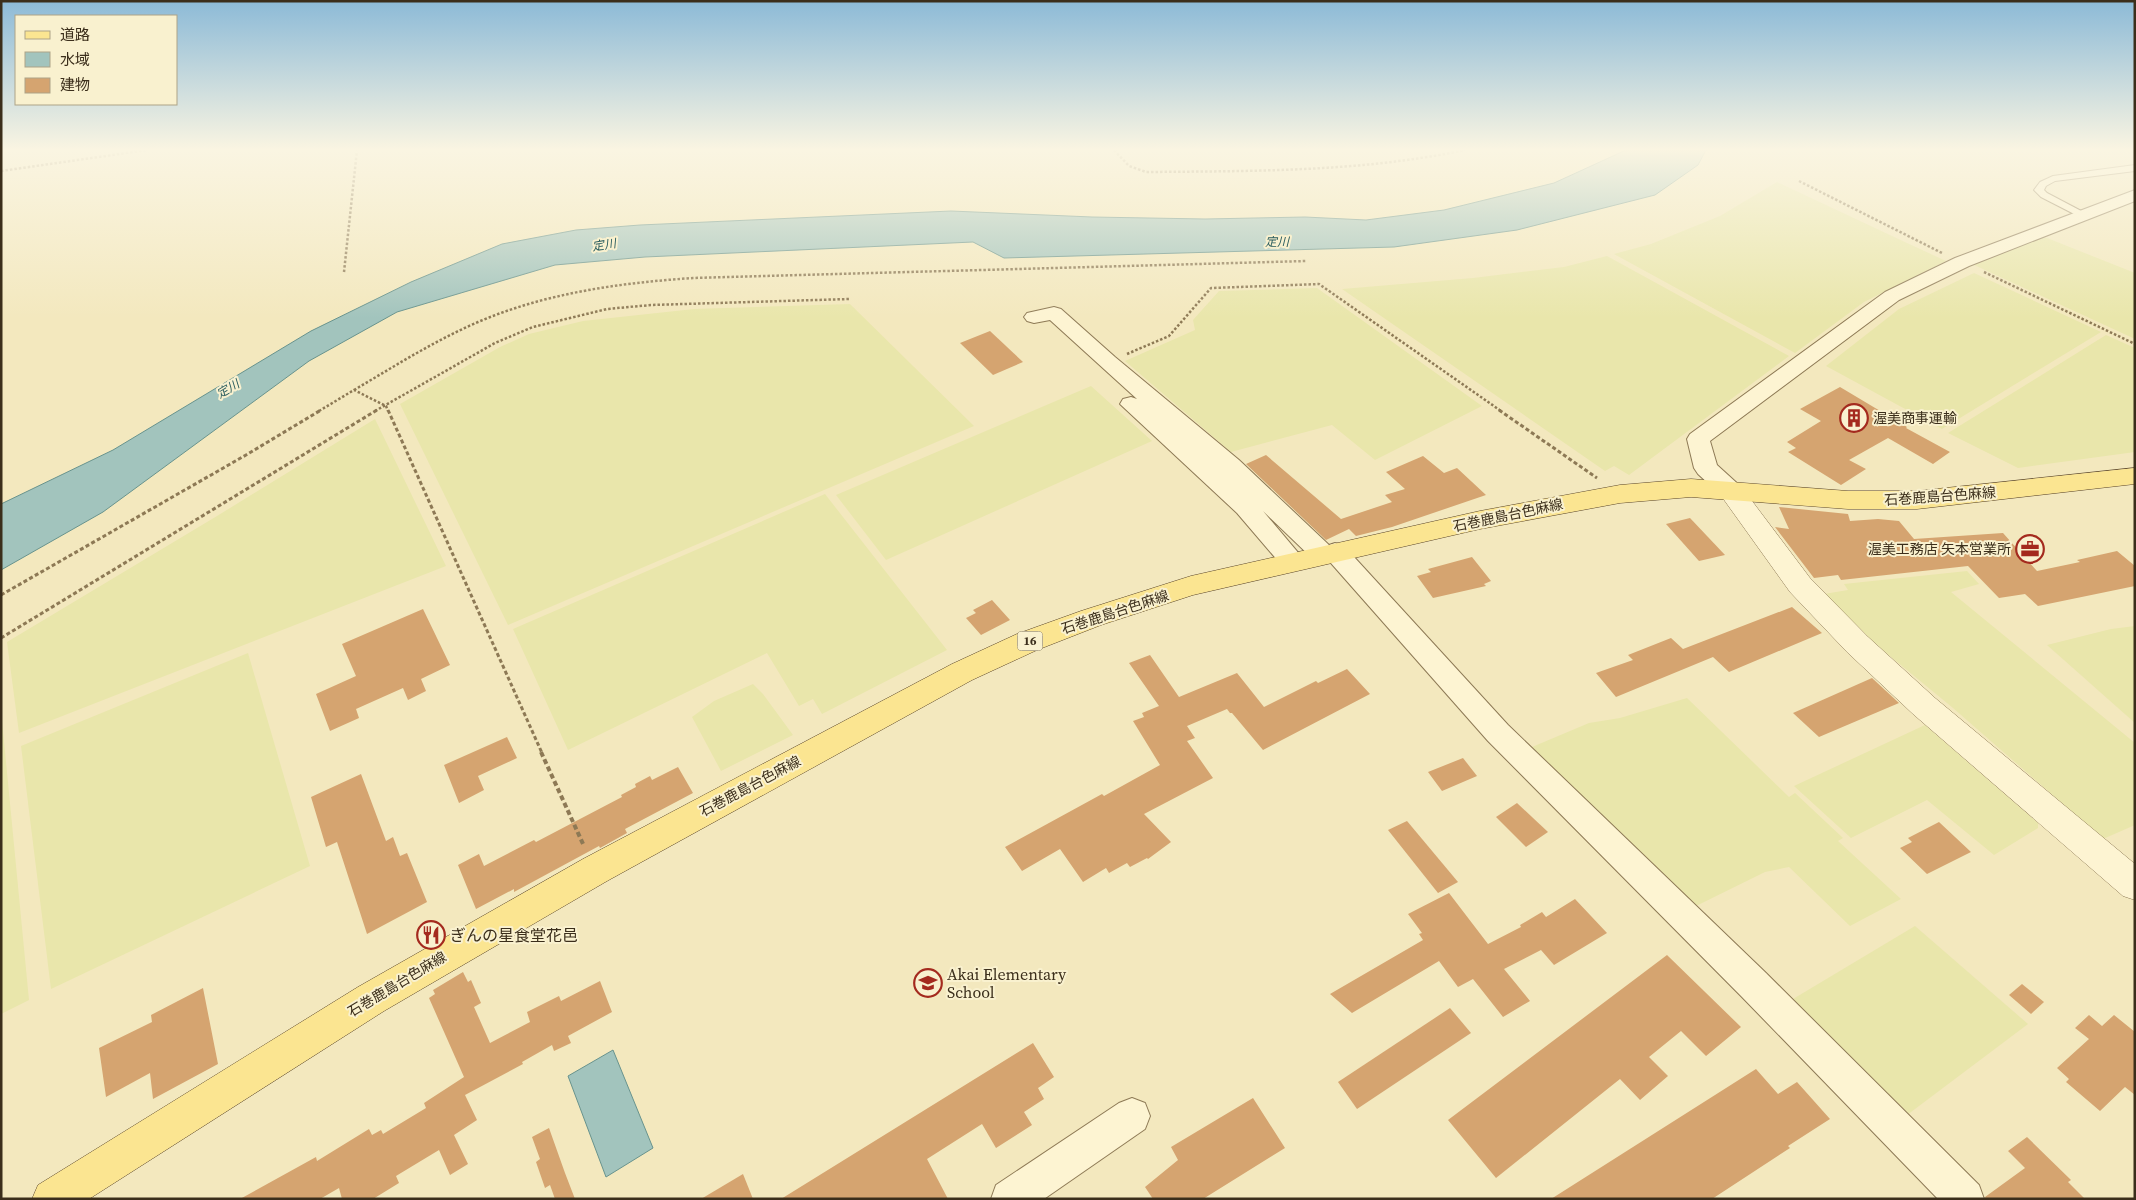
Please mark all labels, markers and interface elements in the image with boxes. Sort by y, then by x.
legend [15,15,178,105]
text: 道路 [60,24,90,45]
text: 水域 [60,49,90,70]
text: 建物 [60,74,90,95]
water label: 定川 [1265,234,1291,250]
water label: 定川 [591,235,619,255]
water label: 定川 [214,375,244,402]
building icon: 渥美商事運輸 [1839,403,1869,433]
place label: 渥美商事運輸 [1873,408,1957,428]
street label: 石巻鹿島台色麻線 [1883,482,1997,510]
street label: 石巻鹿島台色麻線 [1451,494,1565,536]
office icon: 渥美工務店 矢本営業所 [2015,534,2045,564]
place label: 渥美工務店 矢本営業所 [1868,539,2011,559]
street label: 石巻鹿島台色麻線 [1059,585,1171,639]
road number: 16 [1018,631,1042,650]
street label: 石巻鹿島台色麻線 [696,751,804,821]
restaurant icon: ぎんの星食堂花邑 [416,920,446,950]
place label: ぎんの星食堂花邑 [450,924,578,946]
street label: 石巻鹿島台色麻線 [344,947,450,1021]
place label: Akai Elementary School [947,963,1067,1003]
school or university icon: Akai Elementary School [913,968,943,998]

